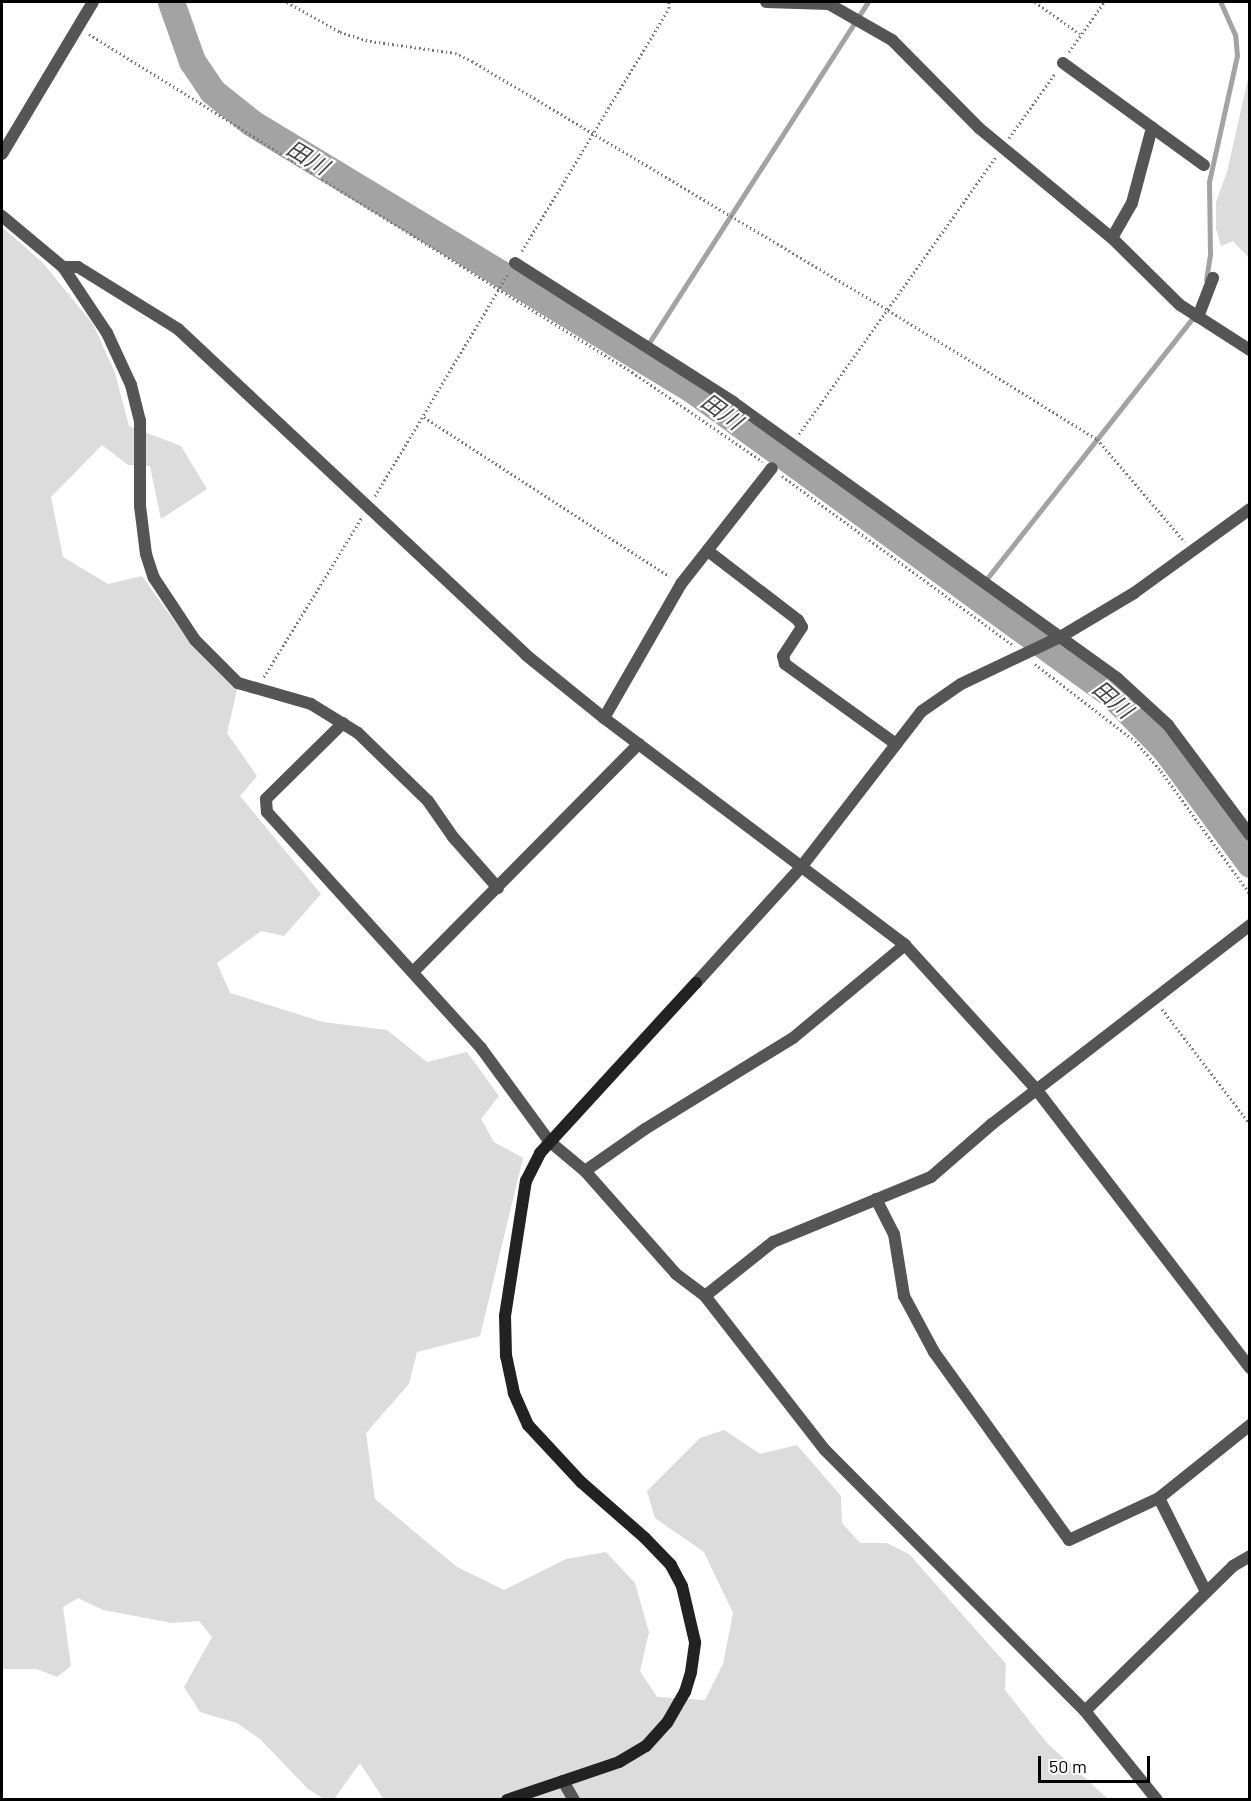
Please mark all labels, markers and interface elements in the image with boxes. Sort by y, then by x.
water label: 田川 [282,134,334,180]
water label: 田川 [696,387,748,435]
water label: 田川 [1088,675,1138,723]
scale bar [1041,1744,1154,1782]
text: 50 m [1049,1755,1087,1777]

